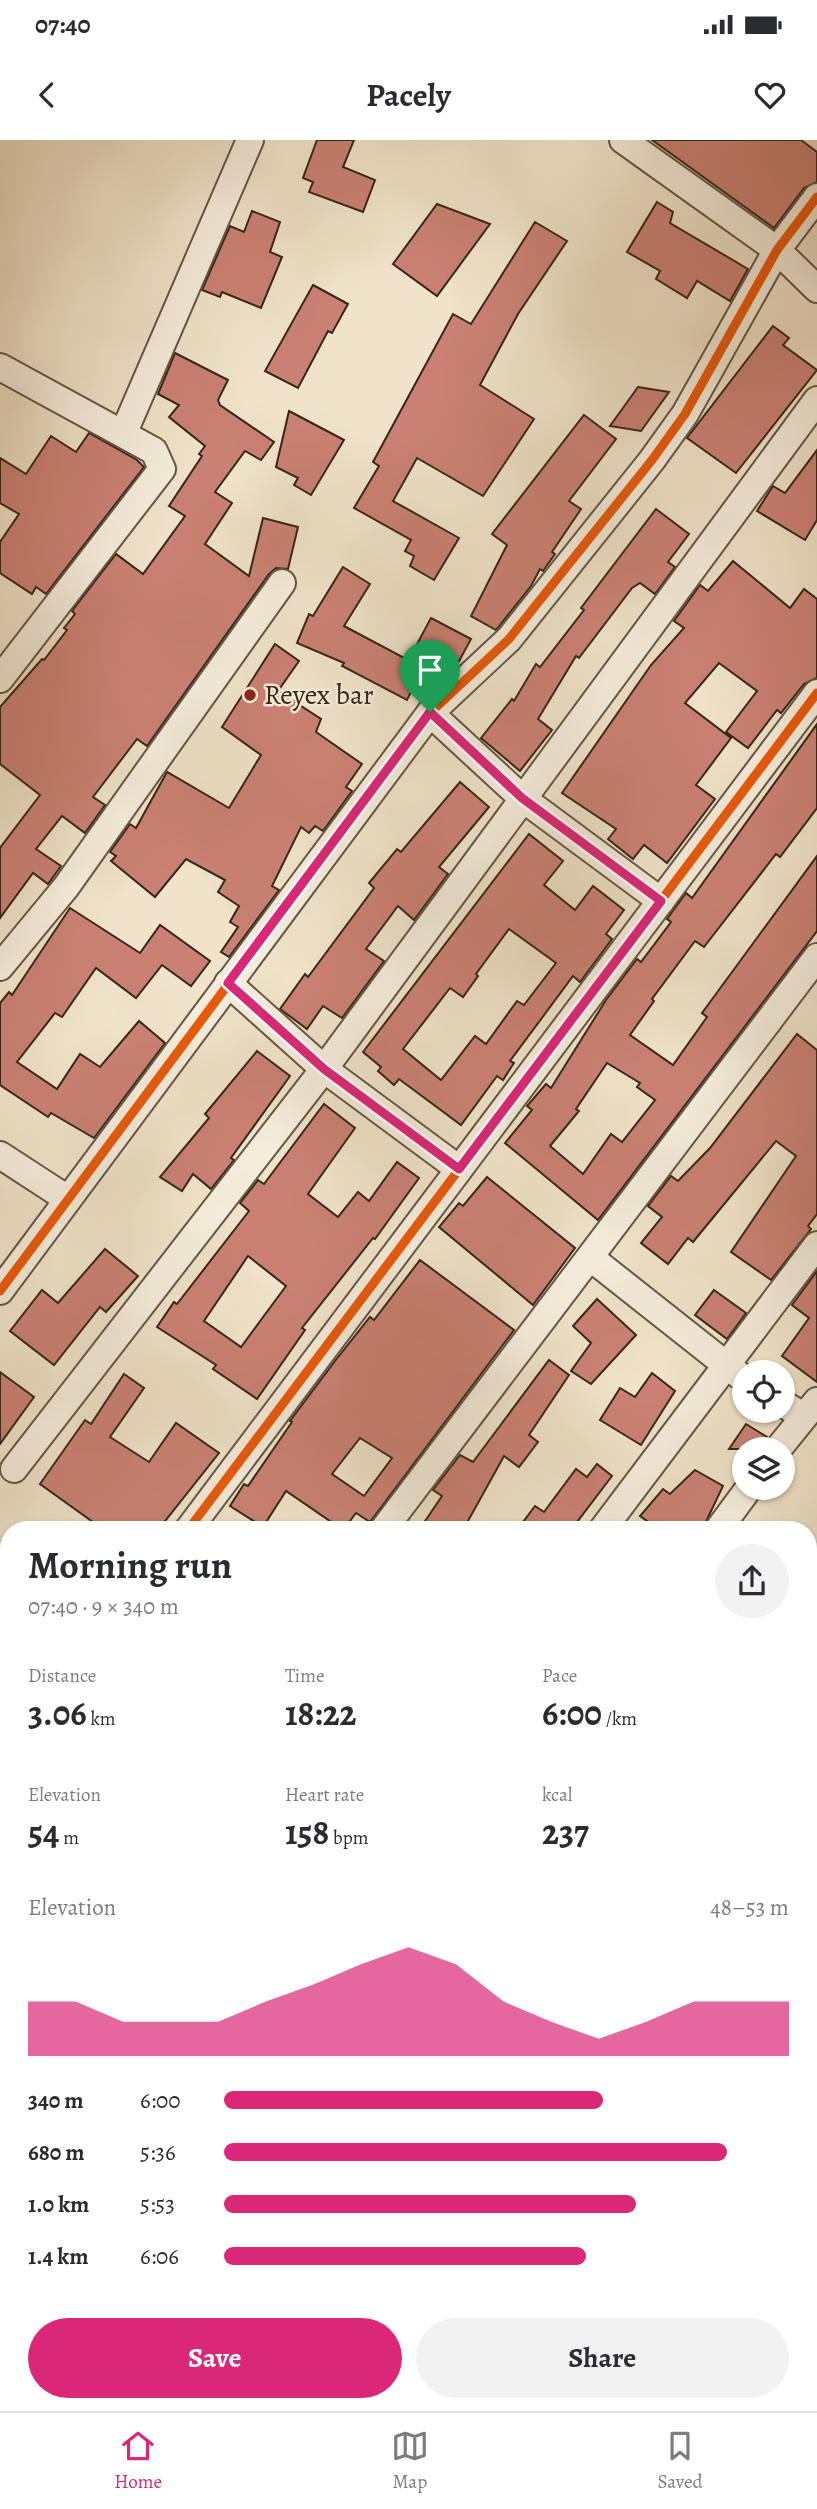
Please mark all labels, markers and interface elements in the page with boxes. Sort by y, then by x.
text: 07:40 [35,7,91,42]
text: Pacely [366,73,451,117]
icon: back [28,76,66,114]
icon: heart [751,76,789,114]
pin [400,640,460,712]
icon: arrive [411,651,449,689]
place label: Reyex bar [264,676,374,714]
marker: Reyex bar [242,687,258,703]
map controls [732,1360,795,1500]
button: locate [732,1360,795,1423]
button: layers [732,1437,795,1500]
text: Morning run [28,1539,232,1591]
button: share [715,1544,789,1618]
text: 07:40 · 9 × 340 m [28,1591,179,1622]
text: Distance [28,1663,96,1689]
text: Time [285,1663,324,1689]
text: Pace [542,1663,577,1689]
text: 3.06 [28,1689,87,1737]
text: 18:22 [285,1689,356,1737]
text: 6:00 [542,1689,602,1737]
text: km [87,1706,116,1732]
text: /km [602,1706,637,1732]
text: Elevation [28,1782,101,1808]
text: Heart rate [285,1782,364,1808]
text: kcal [542,1782,572,1808]
text: 54 [28,1808,59,1856]
text: 158 [285,1808,329,1856]
text: 237 [542,1808,589,1856]
text: m [59,1825,79,1851]
text: bpm [329,1825,369,1851]
text: Elevation [28,1892,116,1923]
text: 48–53 m [710,1892,789,1923]
text: 340 m [28,2085,84,2116]
text: 6:00 [140,2085,181,2116]
text: 680 m [28,2137,85,2168]
text: 5:36 [140,2137,176,2168]
text: 1.0 km [28,2189,89,2220]
text: 5:53 [140,2189,175,2220]
text: 1.4 km [28,2241,89,2272]
text: 6:06 [140,2241,179,2272]
button: Save [28,2318,402,2398]
button: Share [416,2318,789,2398]
tab: Home [114,2427,162,2495]
tab: Map [391,2427,429,2495]
tab: Saved [658,2427,703,2495]

